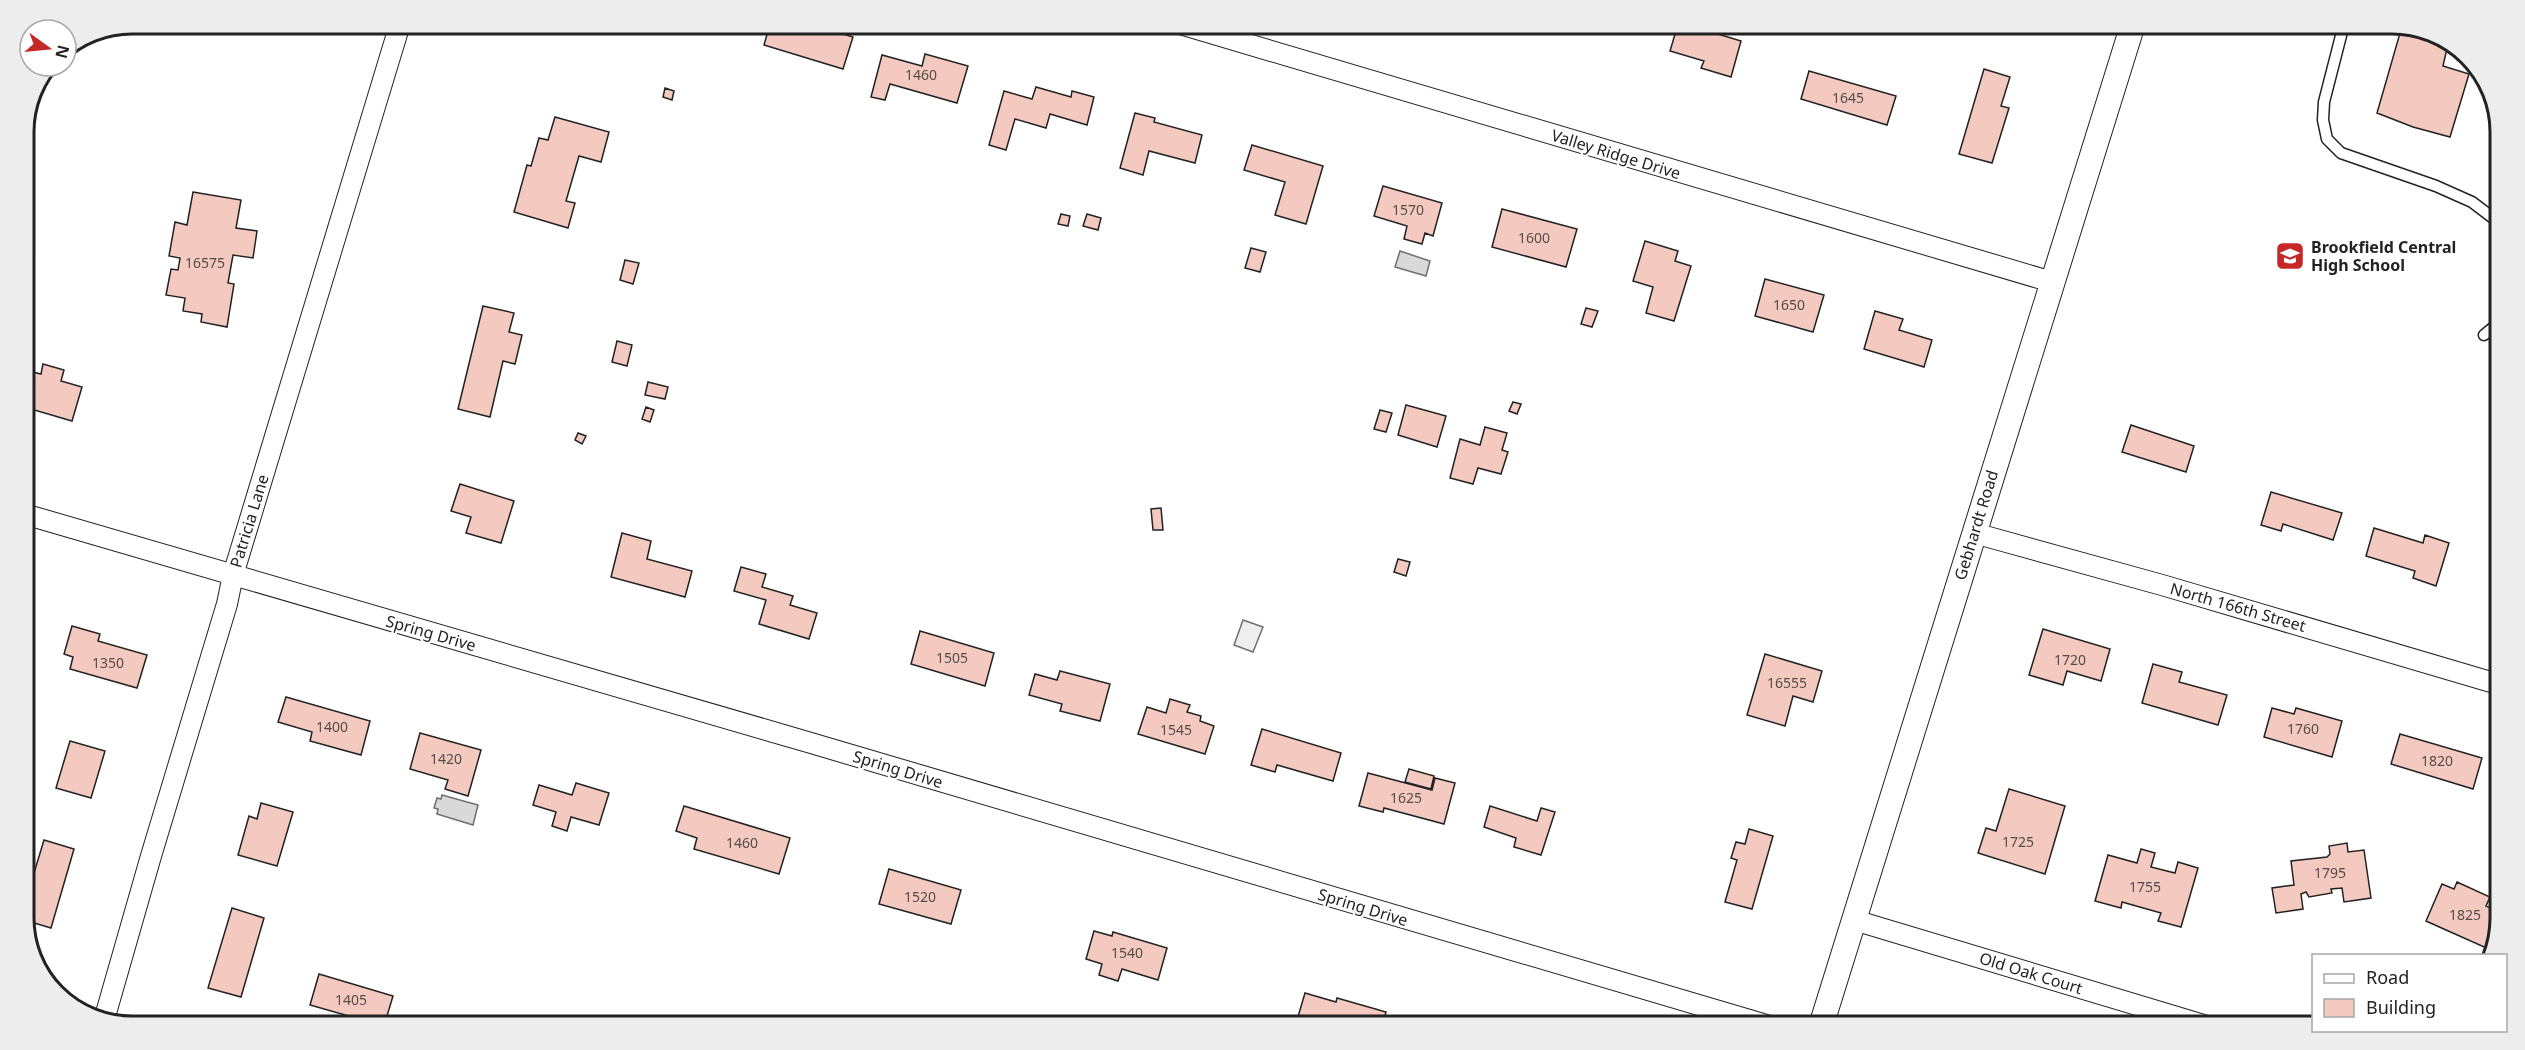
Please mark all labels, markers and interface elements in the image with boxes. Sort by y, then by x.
north arrow [18,18,78,78]
text: N [50,43,75,61]
house number: 1460 [905,65,937,84]
house number: 1645 [1832,88,1864,107]
street label: Valley Ridge Drive [1549,124,1683,184]
house number: 1570 [1392,200,1424,219]
house number: 1600 [1518,228,1550,247]
place label: Brookfield Central High School [2311,236,2456,276]
school or university icon: Brookfield Central High School [2274,240,2306,272]
house number: 16575 [185,253,225,272]
house number: 1650 [1773,295,1805,314]
street label: Gebhardt Road [1949,467,2003,583]
street label: Patricia Lane [224,472,274,570]
street label: North 166th Street [2168,577,2309,637]
street label: Spring Drive [383,610,479,656]
house number: 1505 [936,648,968,667]
house number: 1720 [2054,650,2086,669]
house number: 1350 [92,653,124,672]
house number: 16555 [1767,673,1807,692]
house number: 1400 [316,717,348,736]
house number: 1760 [2287,719,2319,738]
house number: 1545 [1160,720,1192,739]
street label: Spring Drive [850,745,946,793]
house number: 1420 [430,749,462,768]
house number: 1820 [2421,751,2453,770]
house number: 1625 [1390,788,1422,807]
house number: 1725 [2002,832,2034,851]
house number: 1460 [726,833,758,852]
house number: 1795 [2314,863,2346,882]
house number: 1755 [2129,877,2161,896]
street label: Spring Drive [1315,883,1411,931]
house number: 1520 [904,887,936,906]
house number: 1825 [2449,905,2481,924]
house number: 1540 [1111,943,1143,962]
street label: Old Oak Court [1977,947,2086,999]
legend [2312,954,2507,1032]
text: Road [2366,965,2409,989]
house number: 1405 [335,990,367,1009]
text: Building [2366,995,2436,1019]

